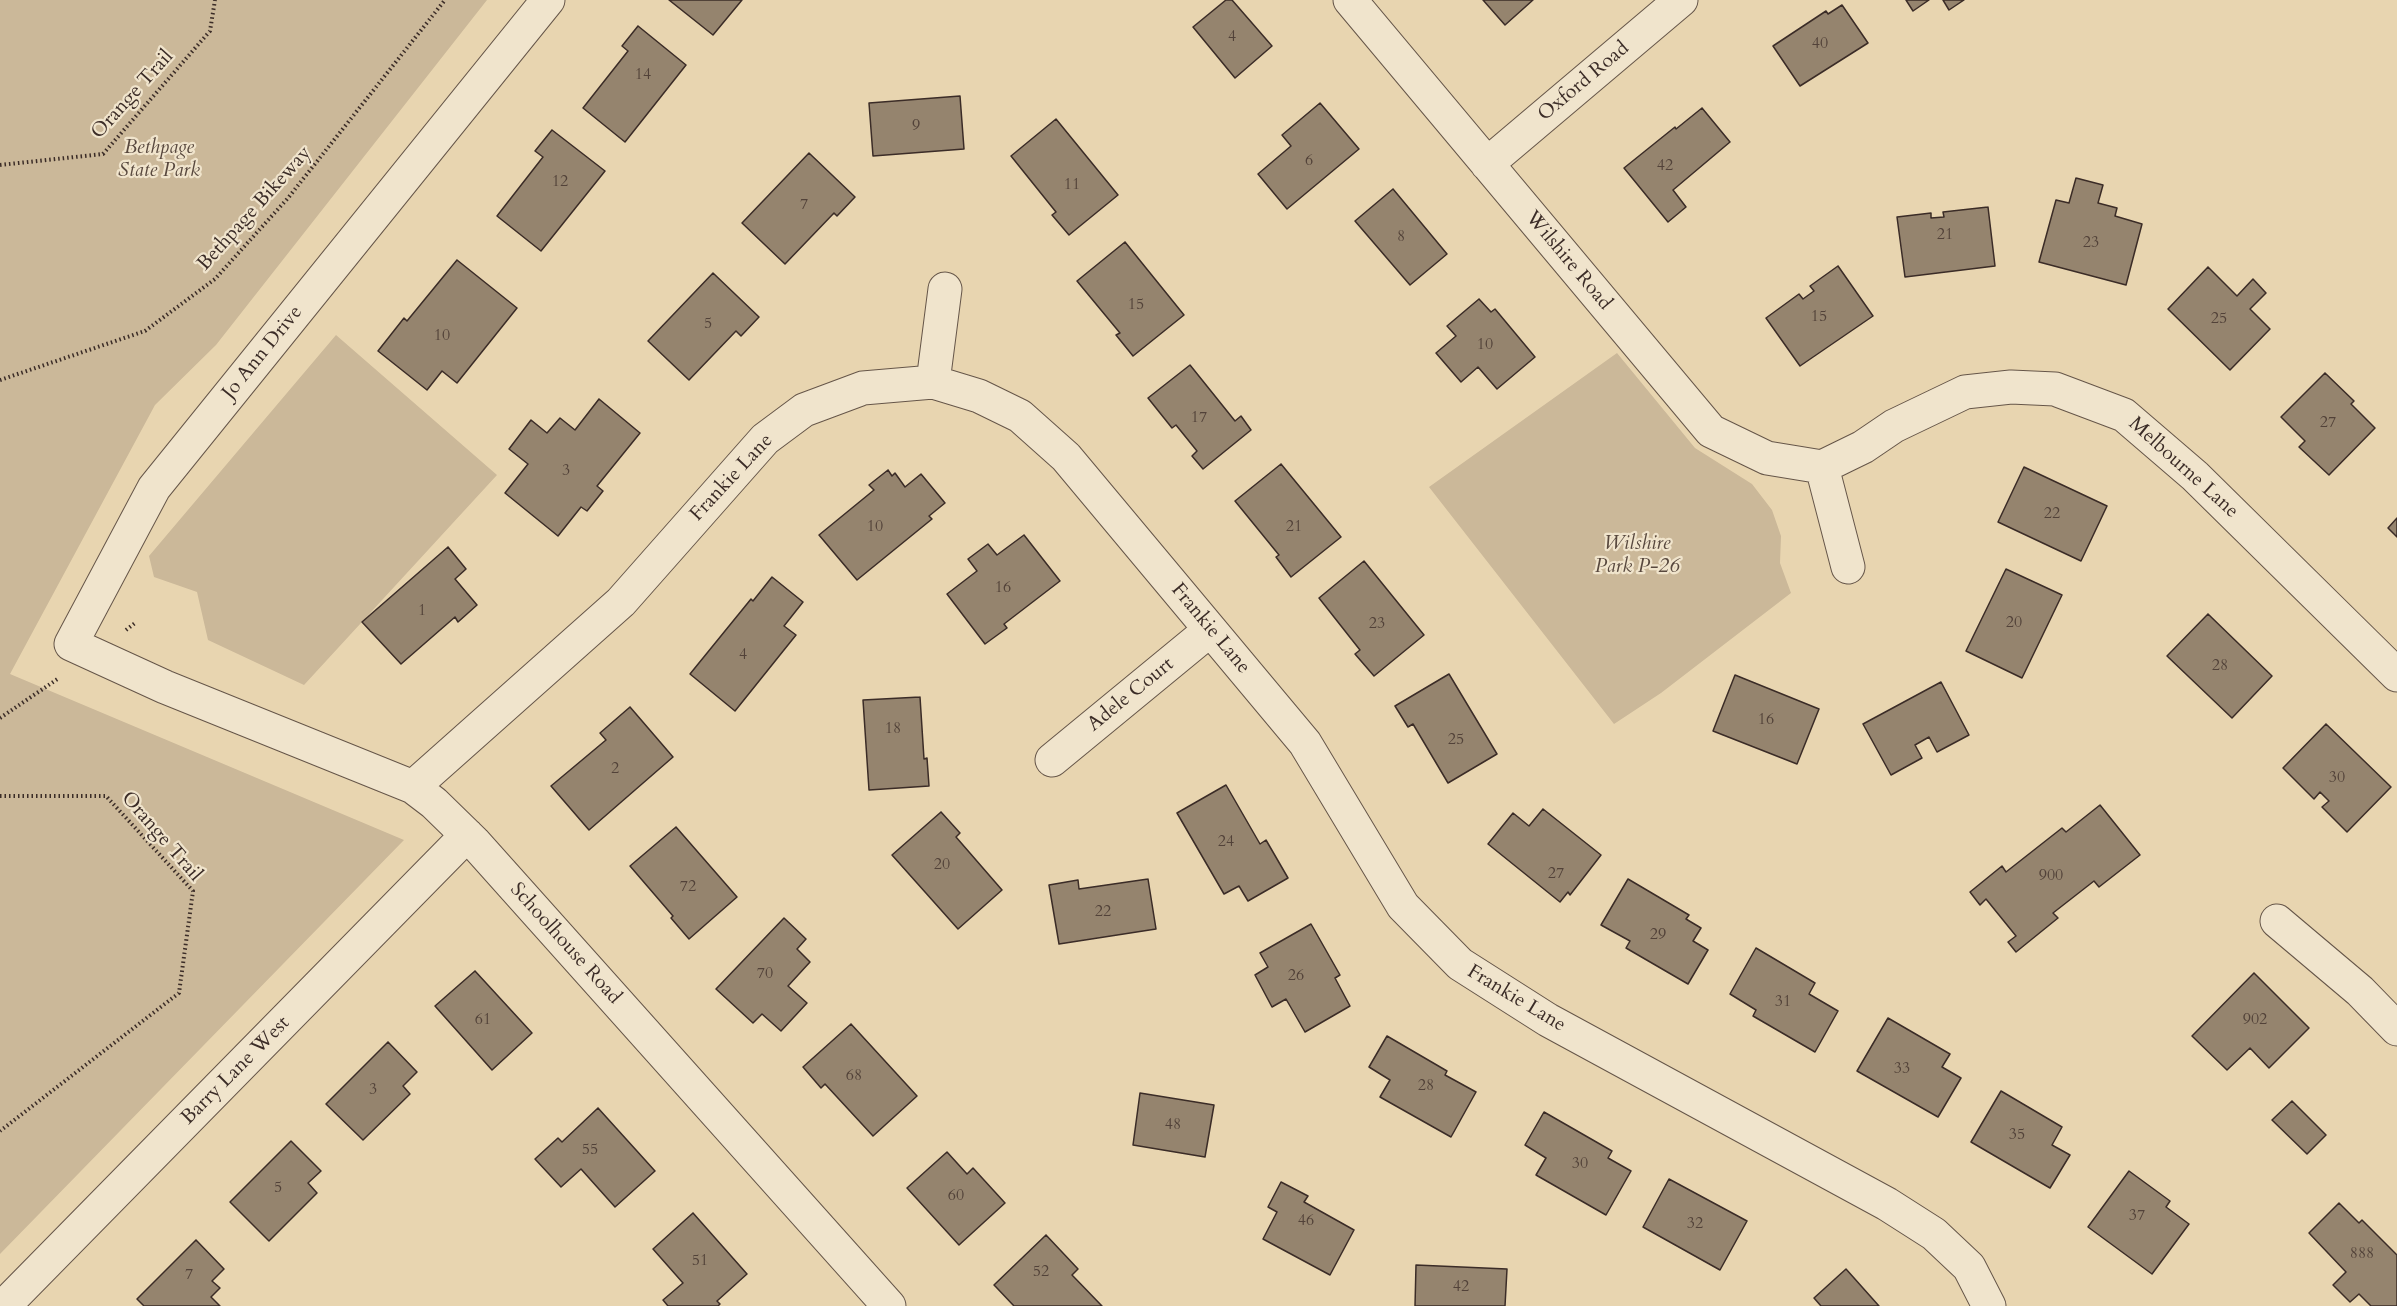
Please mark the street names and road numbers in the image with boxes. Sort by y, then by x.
street label: Oxford Road [1534,37,1634,127]
street label: Orange Trail [87,46,179,144]
street label: Bethpage Bikeway [193,142,317,276]
street label: Wilshire Road [1520,207,1616,315]
street label: Jo Ann Drive [218,301,308,405]
street label: Melbourne Lane [2123,412,2243,524]
street label: Frankie Lane [685,429,779,527]
street label: Frankie Lane [1165,579,1255,679]
street label: Adele Court [1083,653,1179,737]
street label: Orange Trail [115,787,207,887]
street label: Schoolhouse Road [504,878,626,1010]
street label: Frankie Lane [1462,960,1570,1038]
street label: Barry Lane West [177,1012,295,1130]

